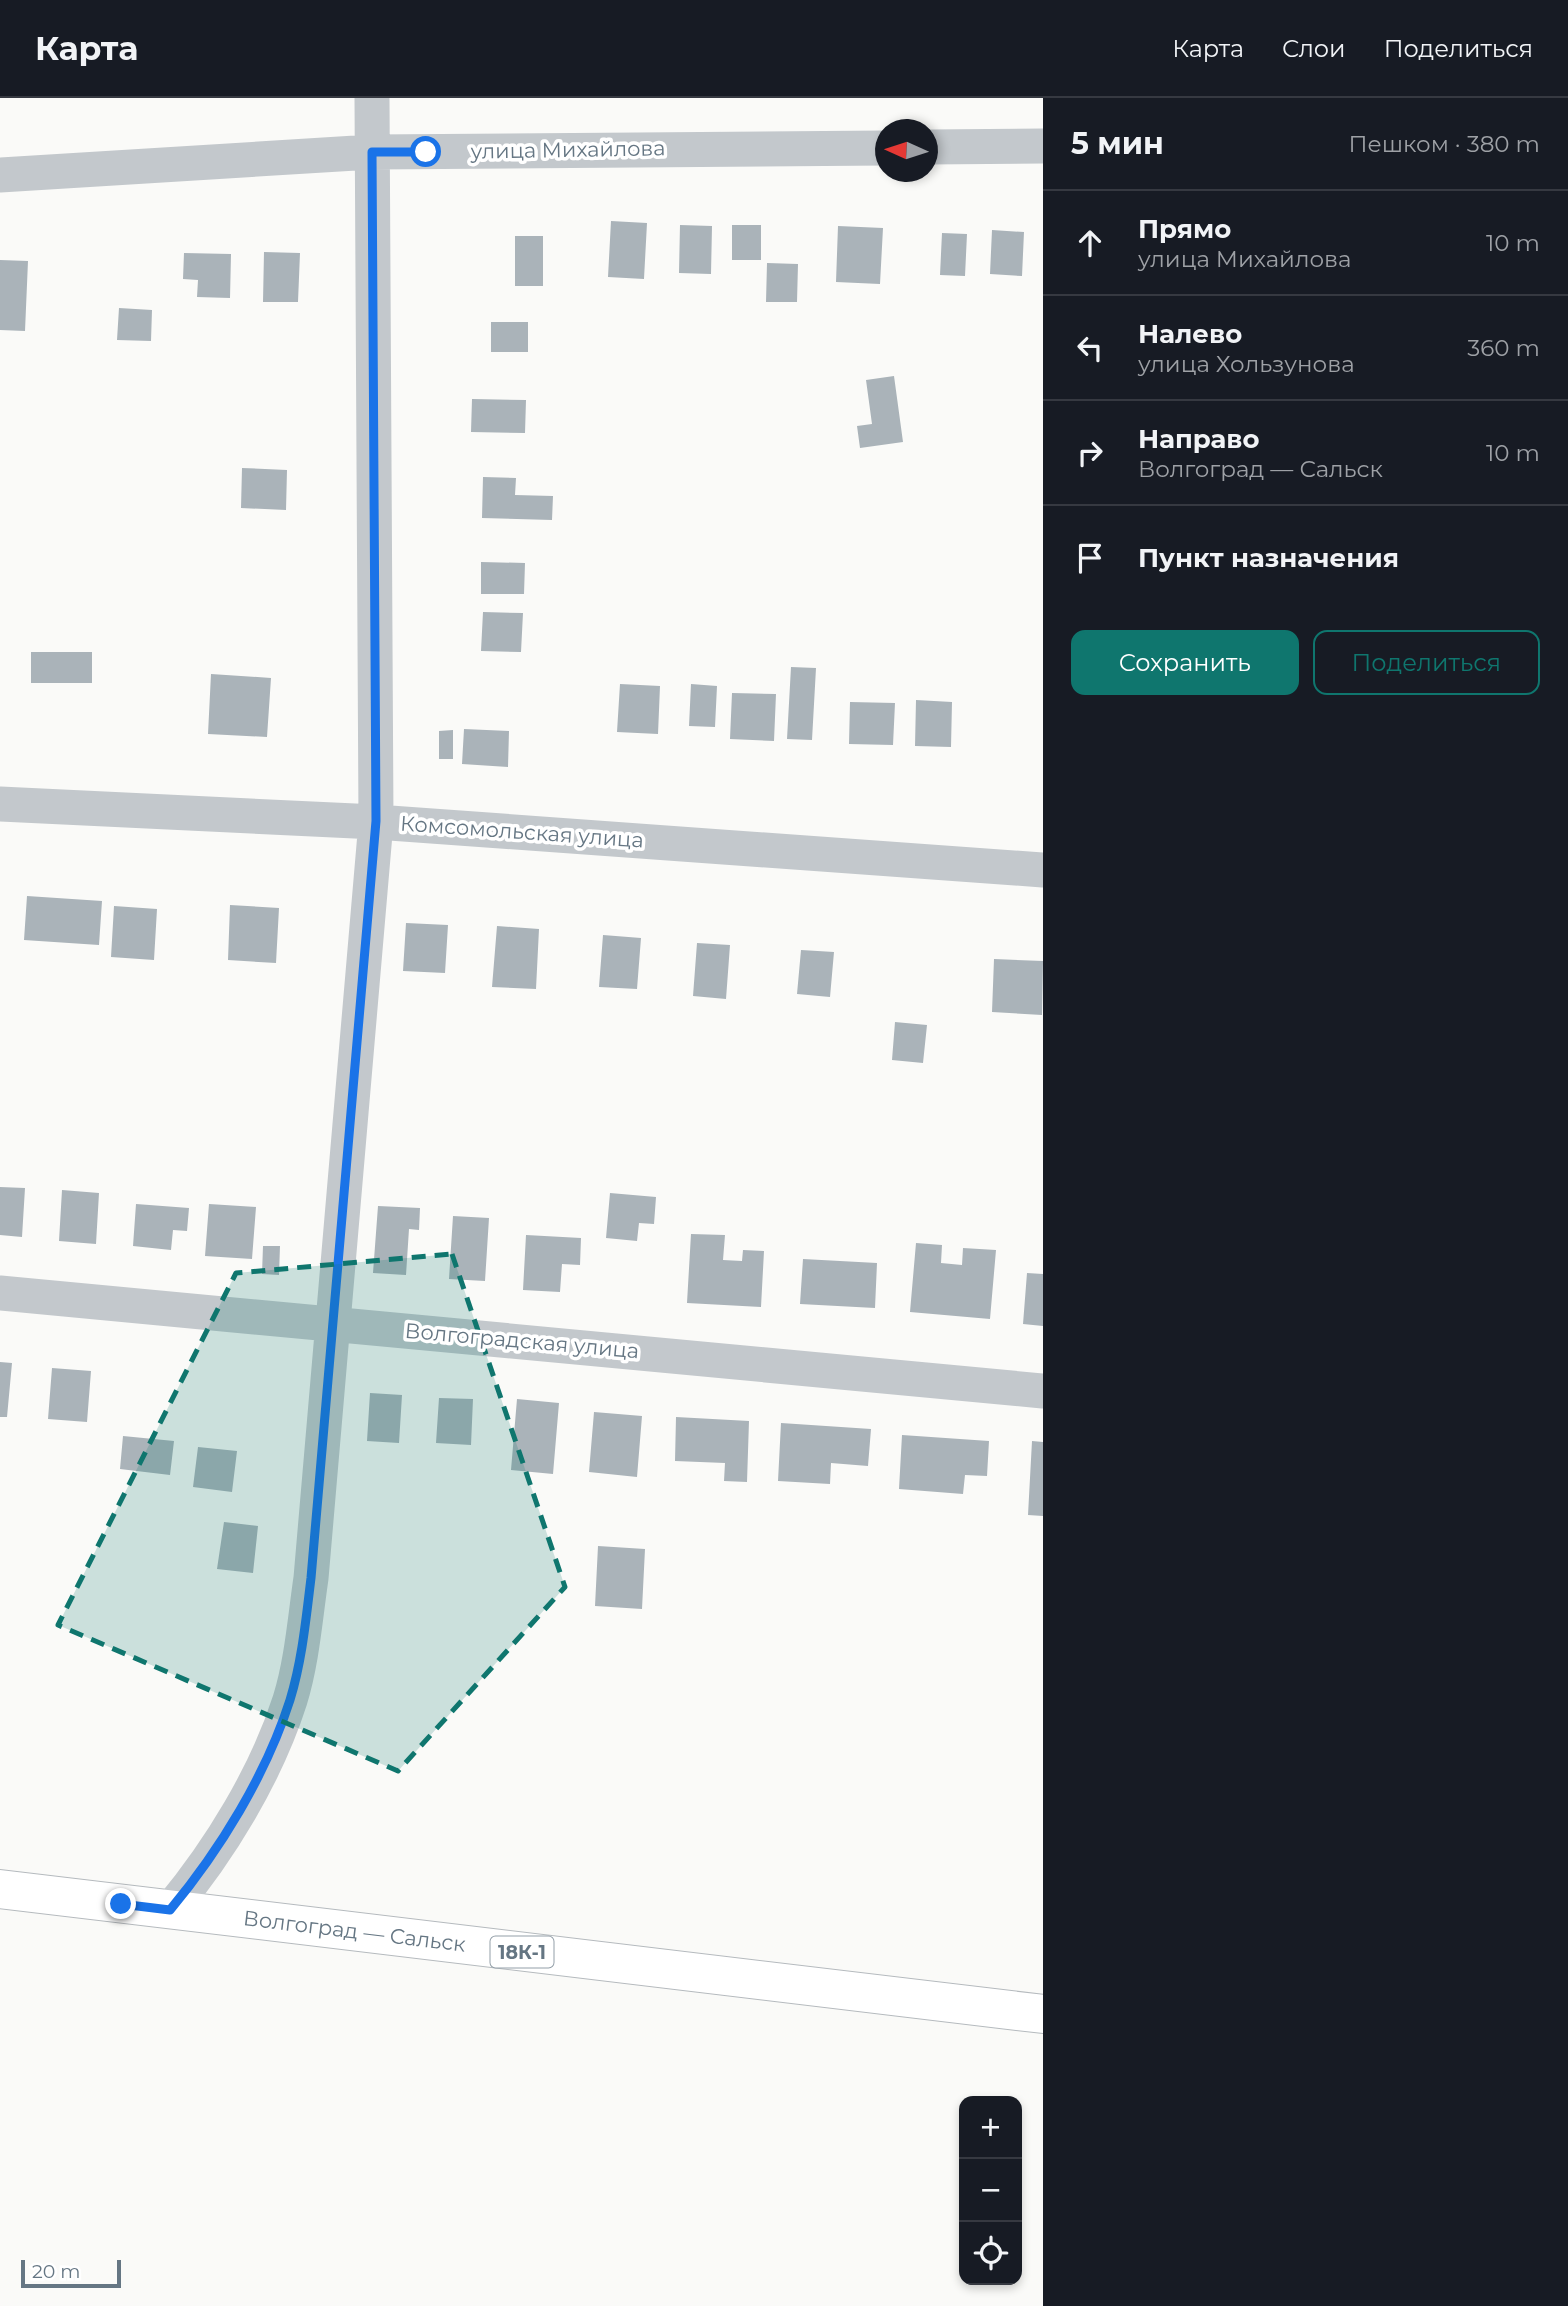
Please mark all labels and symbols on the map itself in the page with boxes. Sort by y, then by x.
north arrow [875,119,938,182]
street label: улица Михайлова [469,135,666,164]
route start [410,136,441,167]
street label: Комсомольская улица [400,811,645,852]
street label: Волгоградская улица [404,1318,640,1363]
route end [105,1888,136,1919]
street label: Волгоград — Сальск [242,1905,467,1957]
road number: 18К-1 [490,1936,554,1968]
scale bar [21,2257,121,2289]

